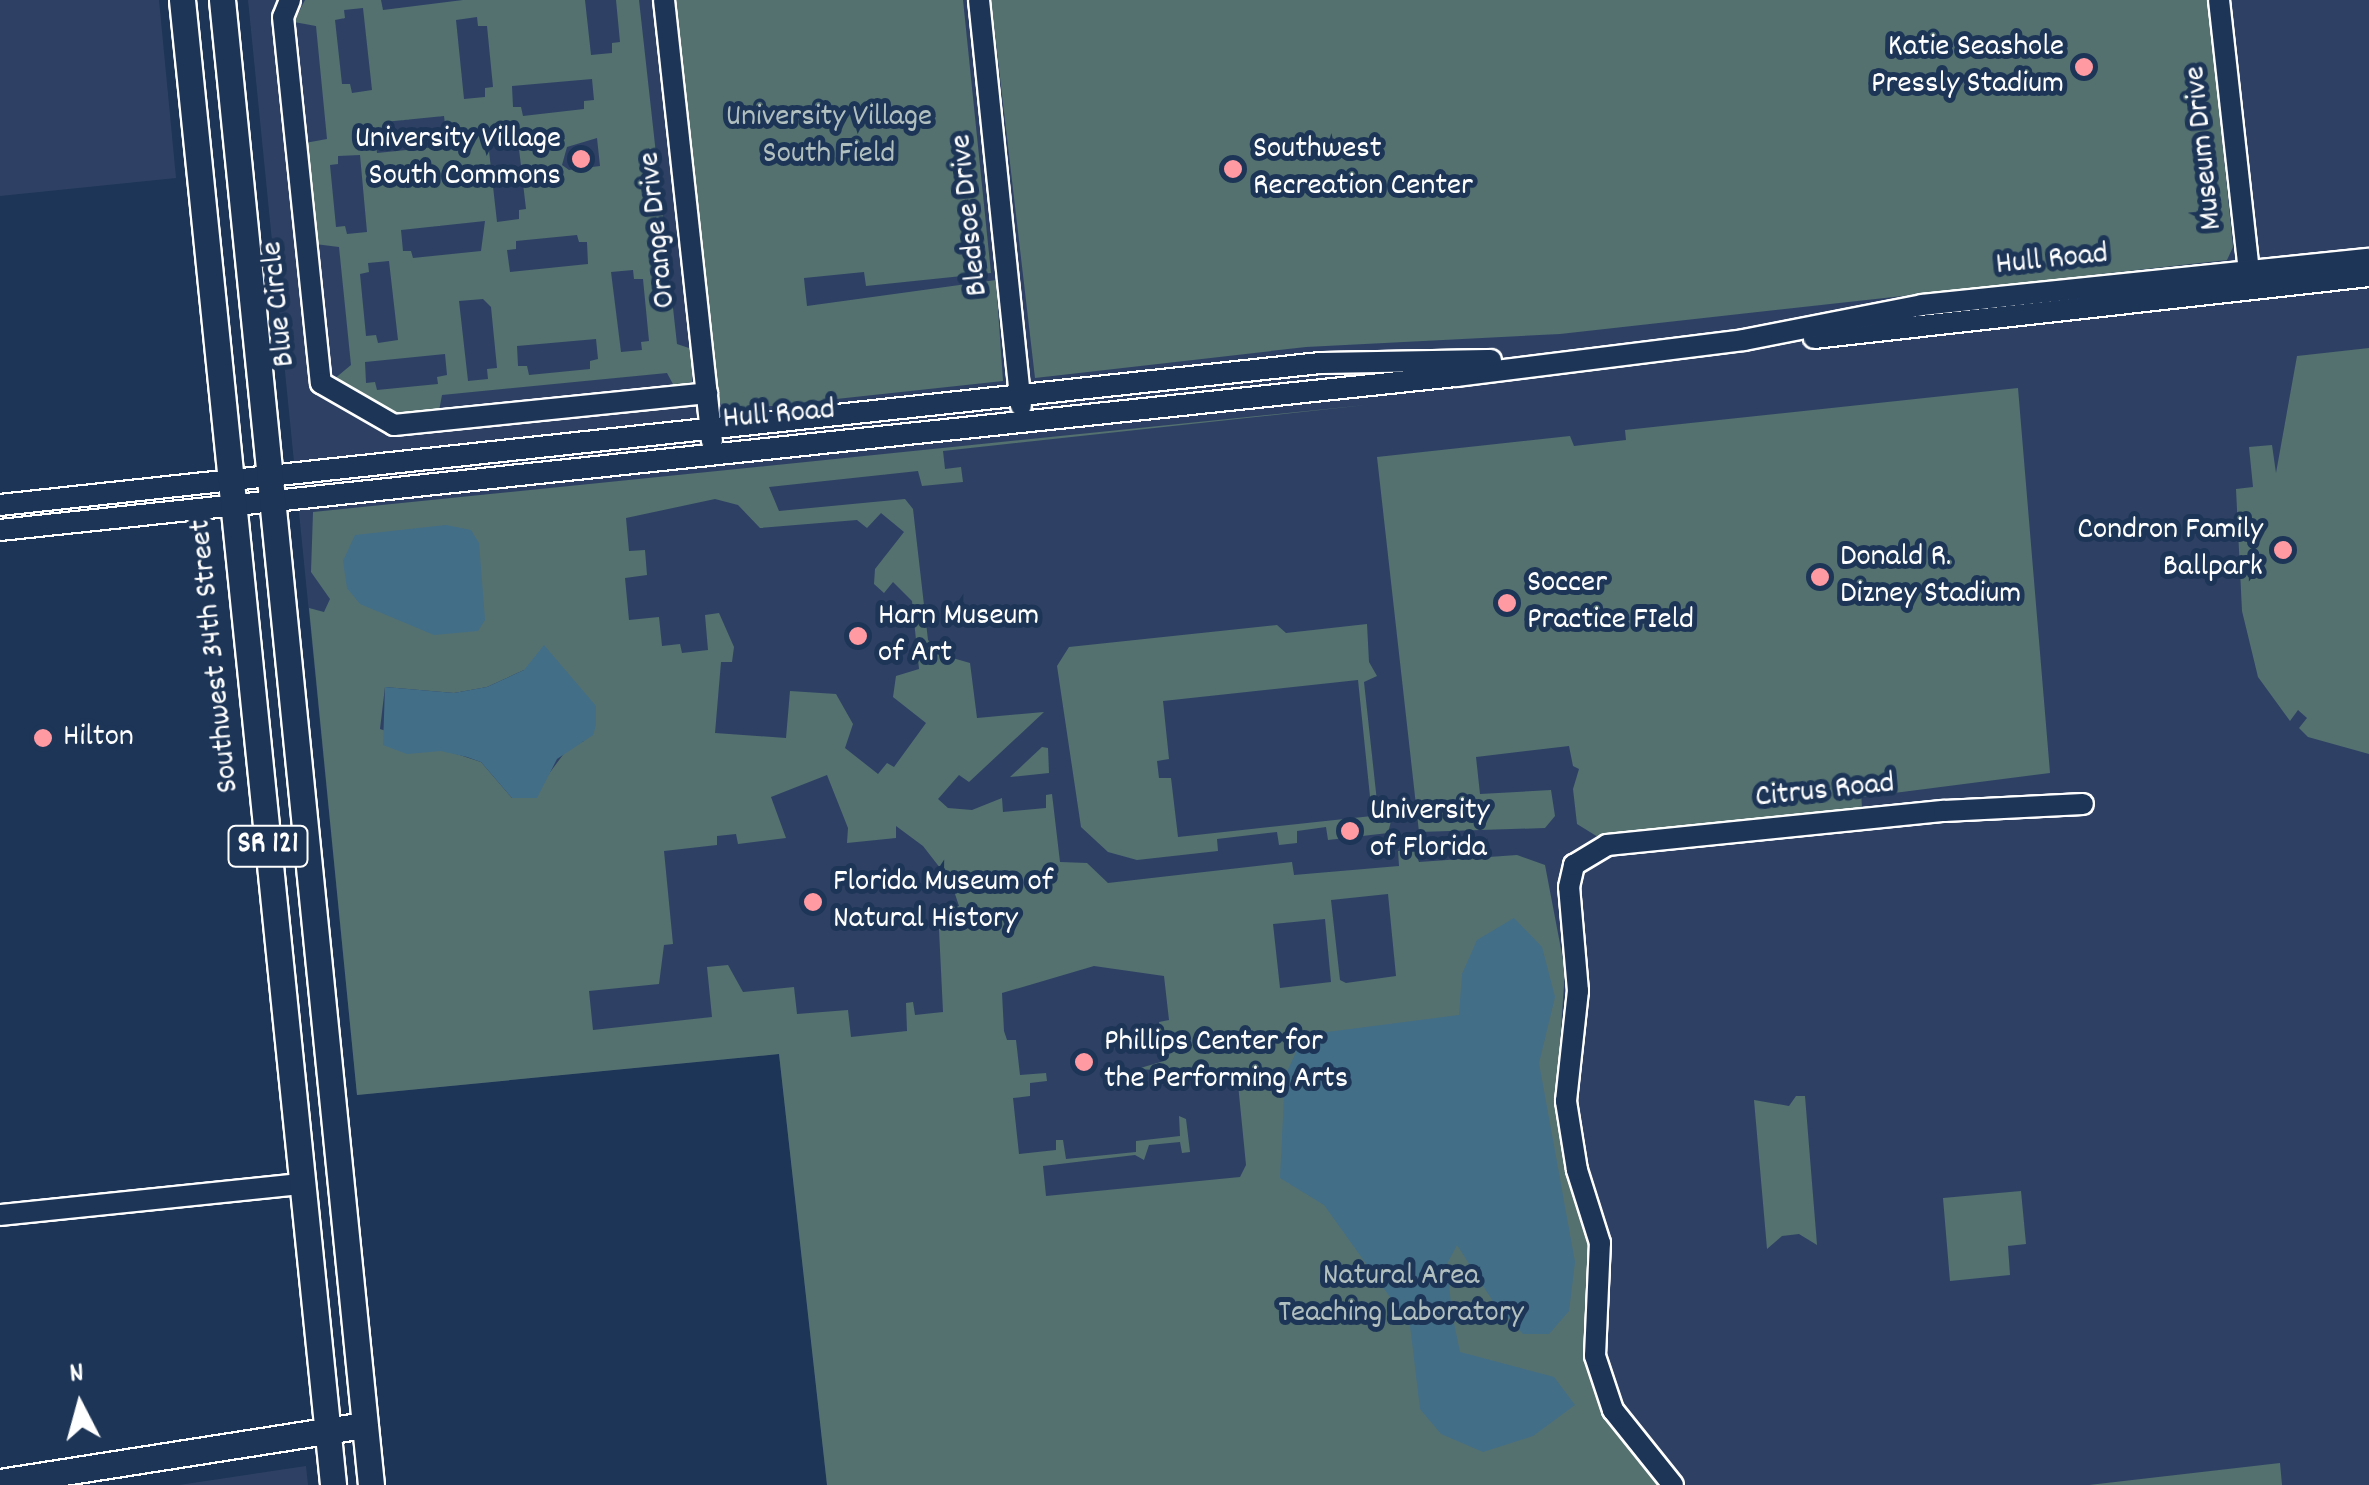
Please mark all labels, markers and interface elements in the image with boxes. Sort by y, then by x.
place label: Katie Seashole Pressly Stadium [1871,30,2064,105]
marker: Katie Seashole Pressly Stadium [2073,56,2095,78]
street label: Museum Drive [2177,64,2233,232]
park label: University Village South Field [726,100,932,175]
place label: University Village South Commons [355,122,561,197]
street label: Bledsoe Drive [943,132,999,298]
place label: Southwest Recreation Center [1253,132,1473,207]
marker: University Village South Commons [570,148,592,170]
street label: Orange Drive [632,150,686,310]
marker: Southwest Recreation Center [1222,158,1244,180]
street label: Hull Road [1994,236,2110,286]
street label: Blue Circle [254,239,306,369]
street label: Hull Road [721,392,837,440]
place label: Condron Family Ballpark [2077,513,2263,588]
street label: Southwest 34th Street [183,517,249,795]
marker: Condron Family Ballpark [2272,539,2294,561]
place label: Donald R. Dizney Stadium [1840,540,2021,615]
place label: Soccer Practice FIeld [1527,566,1694,641]
marker: Donald R. Dizney Stadium [1809,566,1831,588]
marker: Soccer Practice FIeld [1496,592,1518,614]
place label: Harn Museum of Art [878,599,1039,674]
marker: Harn Museum of Art [847,625,869,647]
place label: Hilton [63,719,134,757]
marker: Hilton [32,727,54,749]
street label: Citrus Road [1753,766,1897,818]
place label: University of Florida [1370,794,1489,869]
marker: University of Florida [1339,820,1361,842]
road number: SR 121 [226,821,310,871]
place label: Florida Museum of Natural History [833,865,1053,940]
marker: Florida Museum of Natural History [802,891,824,913]
place label: Phillips Center for the Performing Arts [1104,1025,1348,1100]
marker: Phillips Center for the Performing Arts [1073,1051,1095,1073]
park label: Natural Area Teaching Laboratory [1278,1259,1524,1334]
north arrow [30,1355,130,1455]
text: N [68,1355,86,1396]

